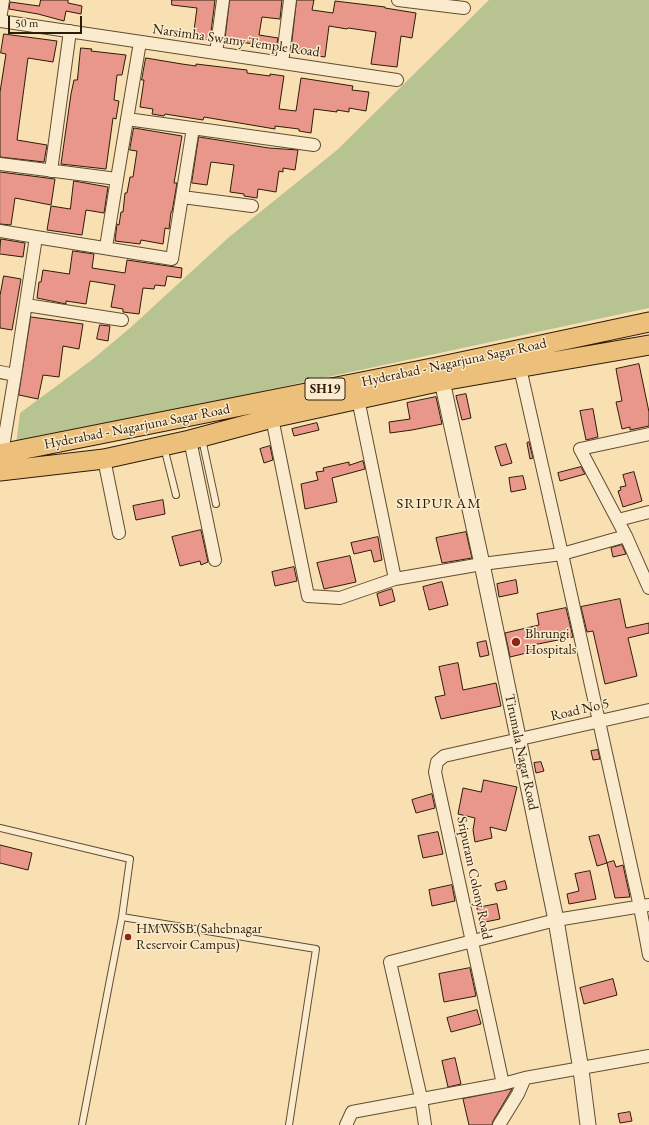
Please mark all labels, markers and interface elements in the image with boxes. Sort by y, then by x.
scale bar [10,8,84,34]
text: 50 m [15,15,38,31]
street label: Narsimha Swamy Temple Road [151,21,321,61]
street label: Hyderabad - Nagarjuna Sagar Road [360,335,548,391]
road number: SH19 [305,378,345,400]
street label: Hyderabad - Nagarjuna Sagar Road [43,401,231,453]
district label: SRIPURAM [396,495,482,513]
place label: Bhrungi Hospitals [525,626,576,658]
marker: Bhrungi Hospitals [510,636,522,648]
street label: Tirumala Nagar Road [500,692,542,812]
street label: Road No 5 [549,695,611,725]
street label: Sripuram Colony Road [453,815,495,941]
place label: HMWSSB (Sahebnagar Reservoir Campus) [136,921,262,954]
marker: HMWSSB (Sahebnagar Reservoir Campus) [123,932,133,942]

